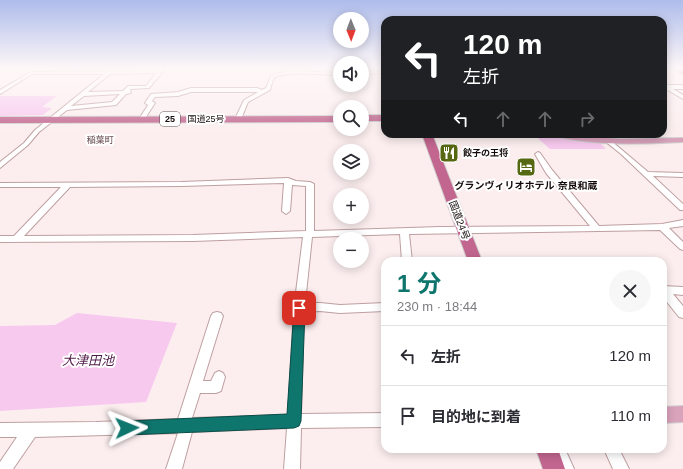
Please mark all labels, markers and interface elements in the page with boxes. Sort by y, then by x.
north arrow [333,12,369,48]
map controls [333,12,369,268]
text: 120 m [463,29,542,60]
icon: left [397,32,449,84]
button: sound [333,56,369,92]
text: 左折 [463,67,499,87]
button: search [333,100,369,136]
icon: left [450,108,472,130]
icon: ahead [492,108,514,130]
icon: ahead [534,108,556,130]
icon: right [576,108,598,130]
road number: 25 [160,112,180,126]
street label: 国道25号 [187,114,225,124]
district label: 稲葉町 [86,135,114,145]
restaurant icon: 餃子の王将 [438,142,460,164]
button: layers [333,144,369,180]
place label: 餃子の王将 [463,148,509,158]
hotel icon: グランヴィリオホテル 奈良和蔵 [515,156,537,178]
place label: グランヴィリオホテル 奈良和蔵 [455,180,597,191]
button: + [333,188,369,224]
street label: 国道24号 [447,199,472,241]
button: − [333,232,369,268]
text: 1 分 [397,270,441,297]
button: close [609,270,651,312]
pin [282,291,316,325]
icon: arrive [288,297,310,319]
text: 230 m · 18:44 [397,299,477,314]
icon: left [397,345,419,367]
text: 120 m [609,347,651,364]
text: 左折 [431,348,461,365]
water label: 大津田池 [62,353,116,368]
icon: arrive [397,405,419,427]
position arrow [106,407,148,449]
text: 110 m [610,407,651,424]
text: 目的地に到着 [431,408,521,425]

